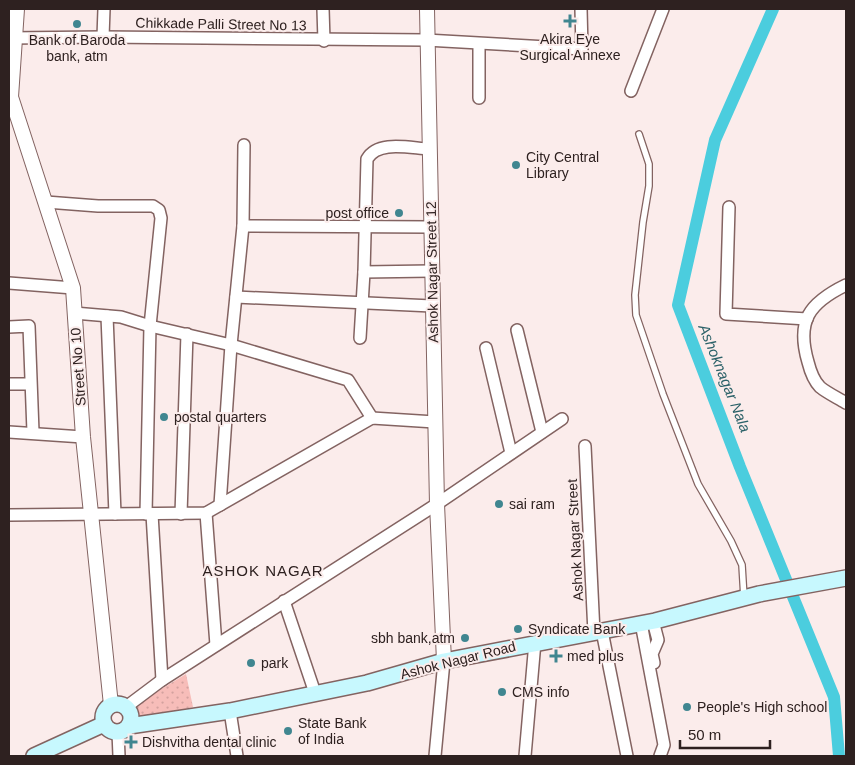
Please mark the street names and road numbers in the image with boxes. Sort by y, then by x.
street label: Chikkade Palli Street No 13 [135,15,307,33]
street label: Ashok Nagar Street 12 [423,201,441,343]
street label: Street No 10 [67,327,89,407]
street label: Ashok Nagar Street [564,478,586,601]
street label: Ashok Nagar Road [399,638,517,682]

